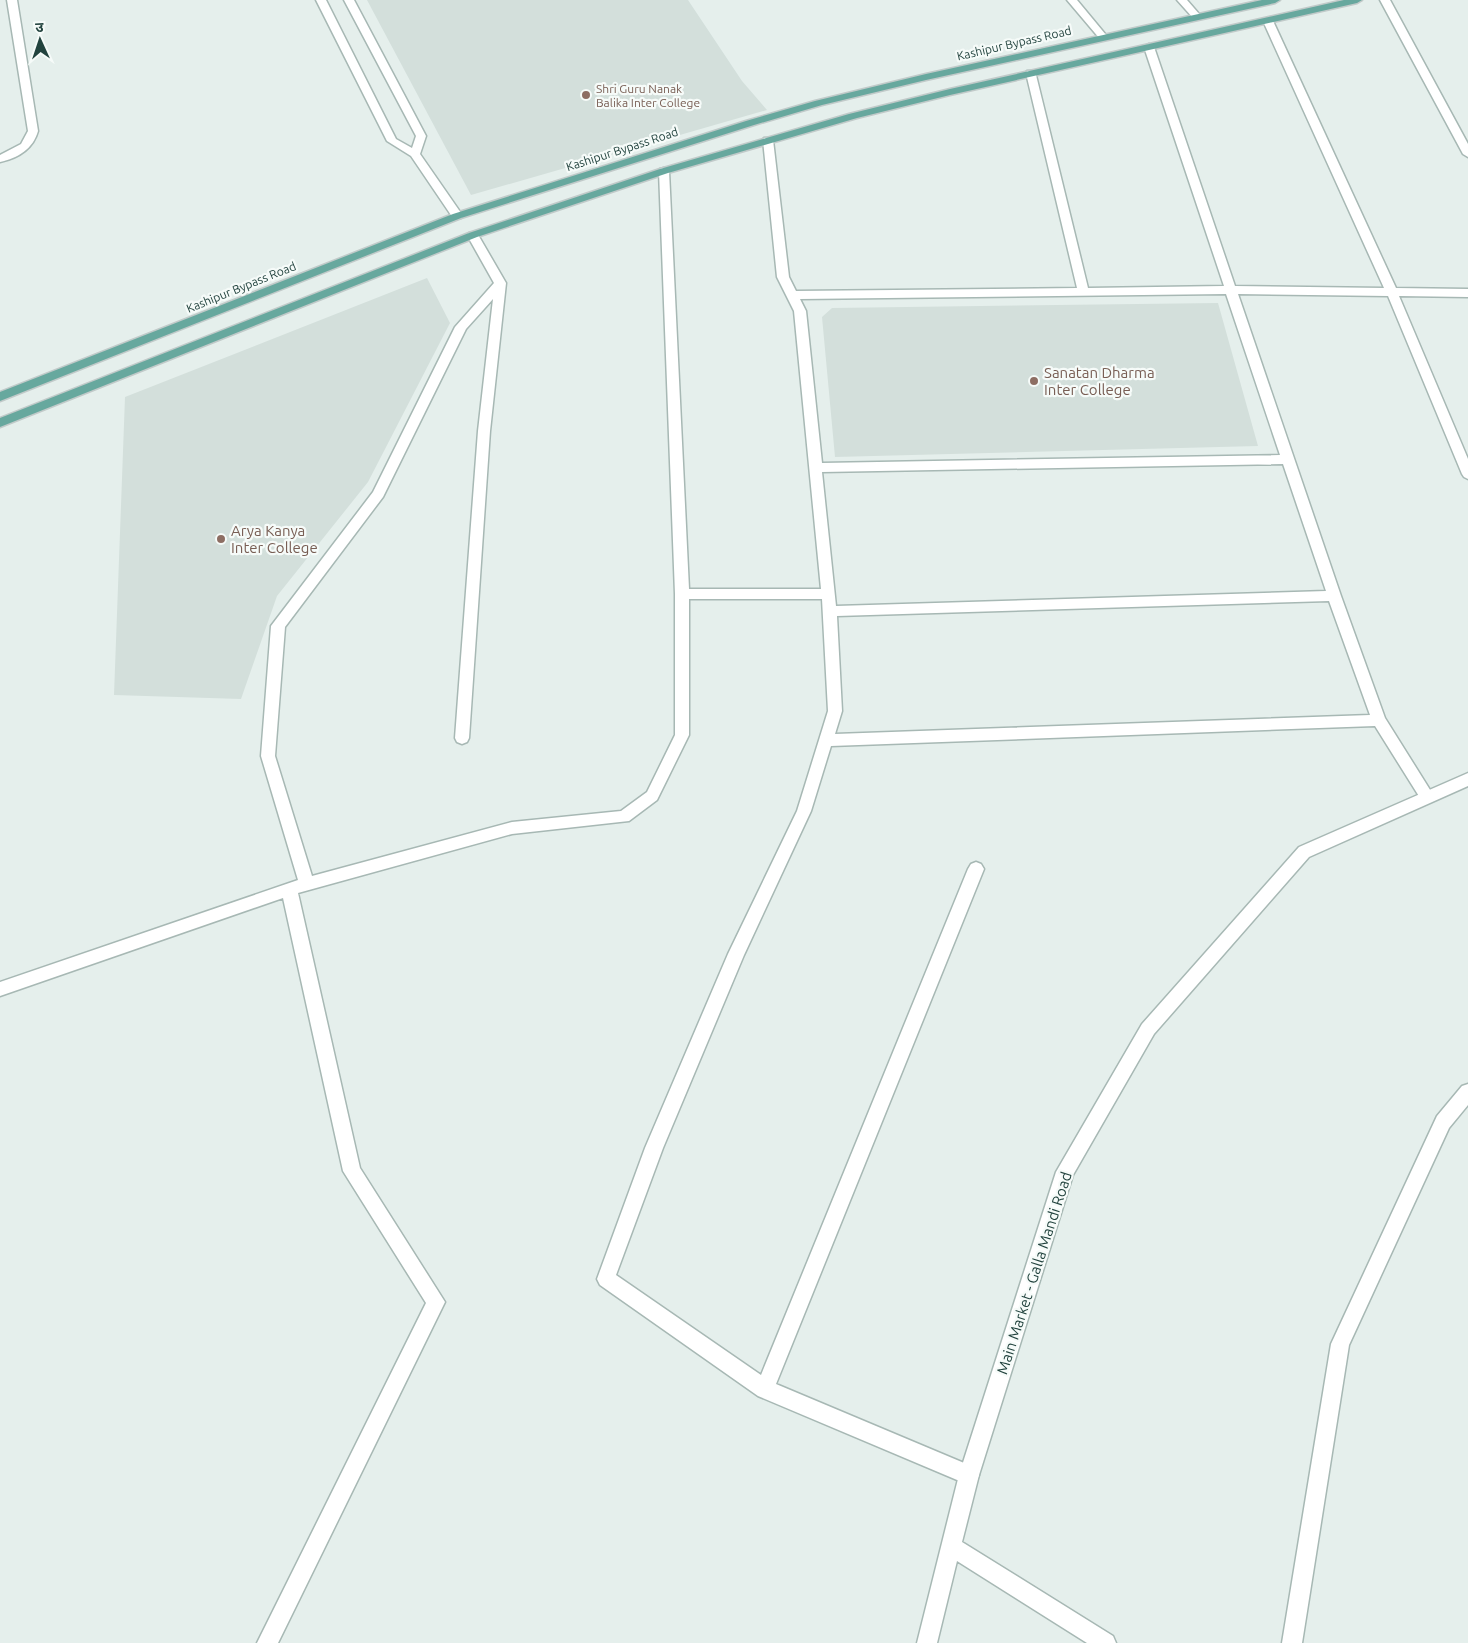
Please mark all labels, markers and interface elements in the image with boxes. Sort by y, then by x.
north arrow [15,15,65,65]
text: उ [35,19,45,35]
street label: Kashipur Bypass Road [956,24,1072,62]
place label: Shri Guru Nanak Balika Inter College [596,82,700,109]
marker: Shri Guru Nanak Balika Inter College [580,89,592,101]
street label: Kashipur Bypass Road [564,125,680,173]
street label: Kashipur Bypass Road [184,259,298,315]
place label: Sanatan Dharma Inter College [1044,364,1155,398]
marker: Sanatan Dharma Inter College [1028,375,1040,387]
place label: Arya Kanya Inter College [231,522,318,556]
marker: Arya Kanya Inter College [215,533,227,545]
street label: Main Market - Galla Mandi Road [993,1170,1075,1376]

